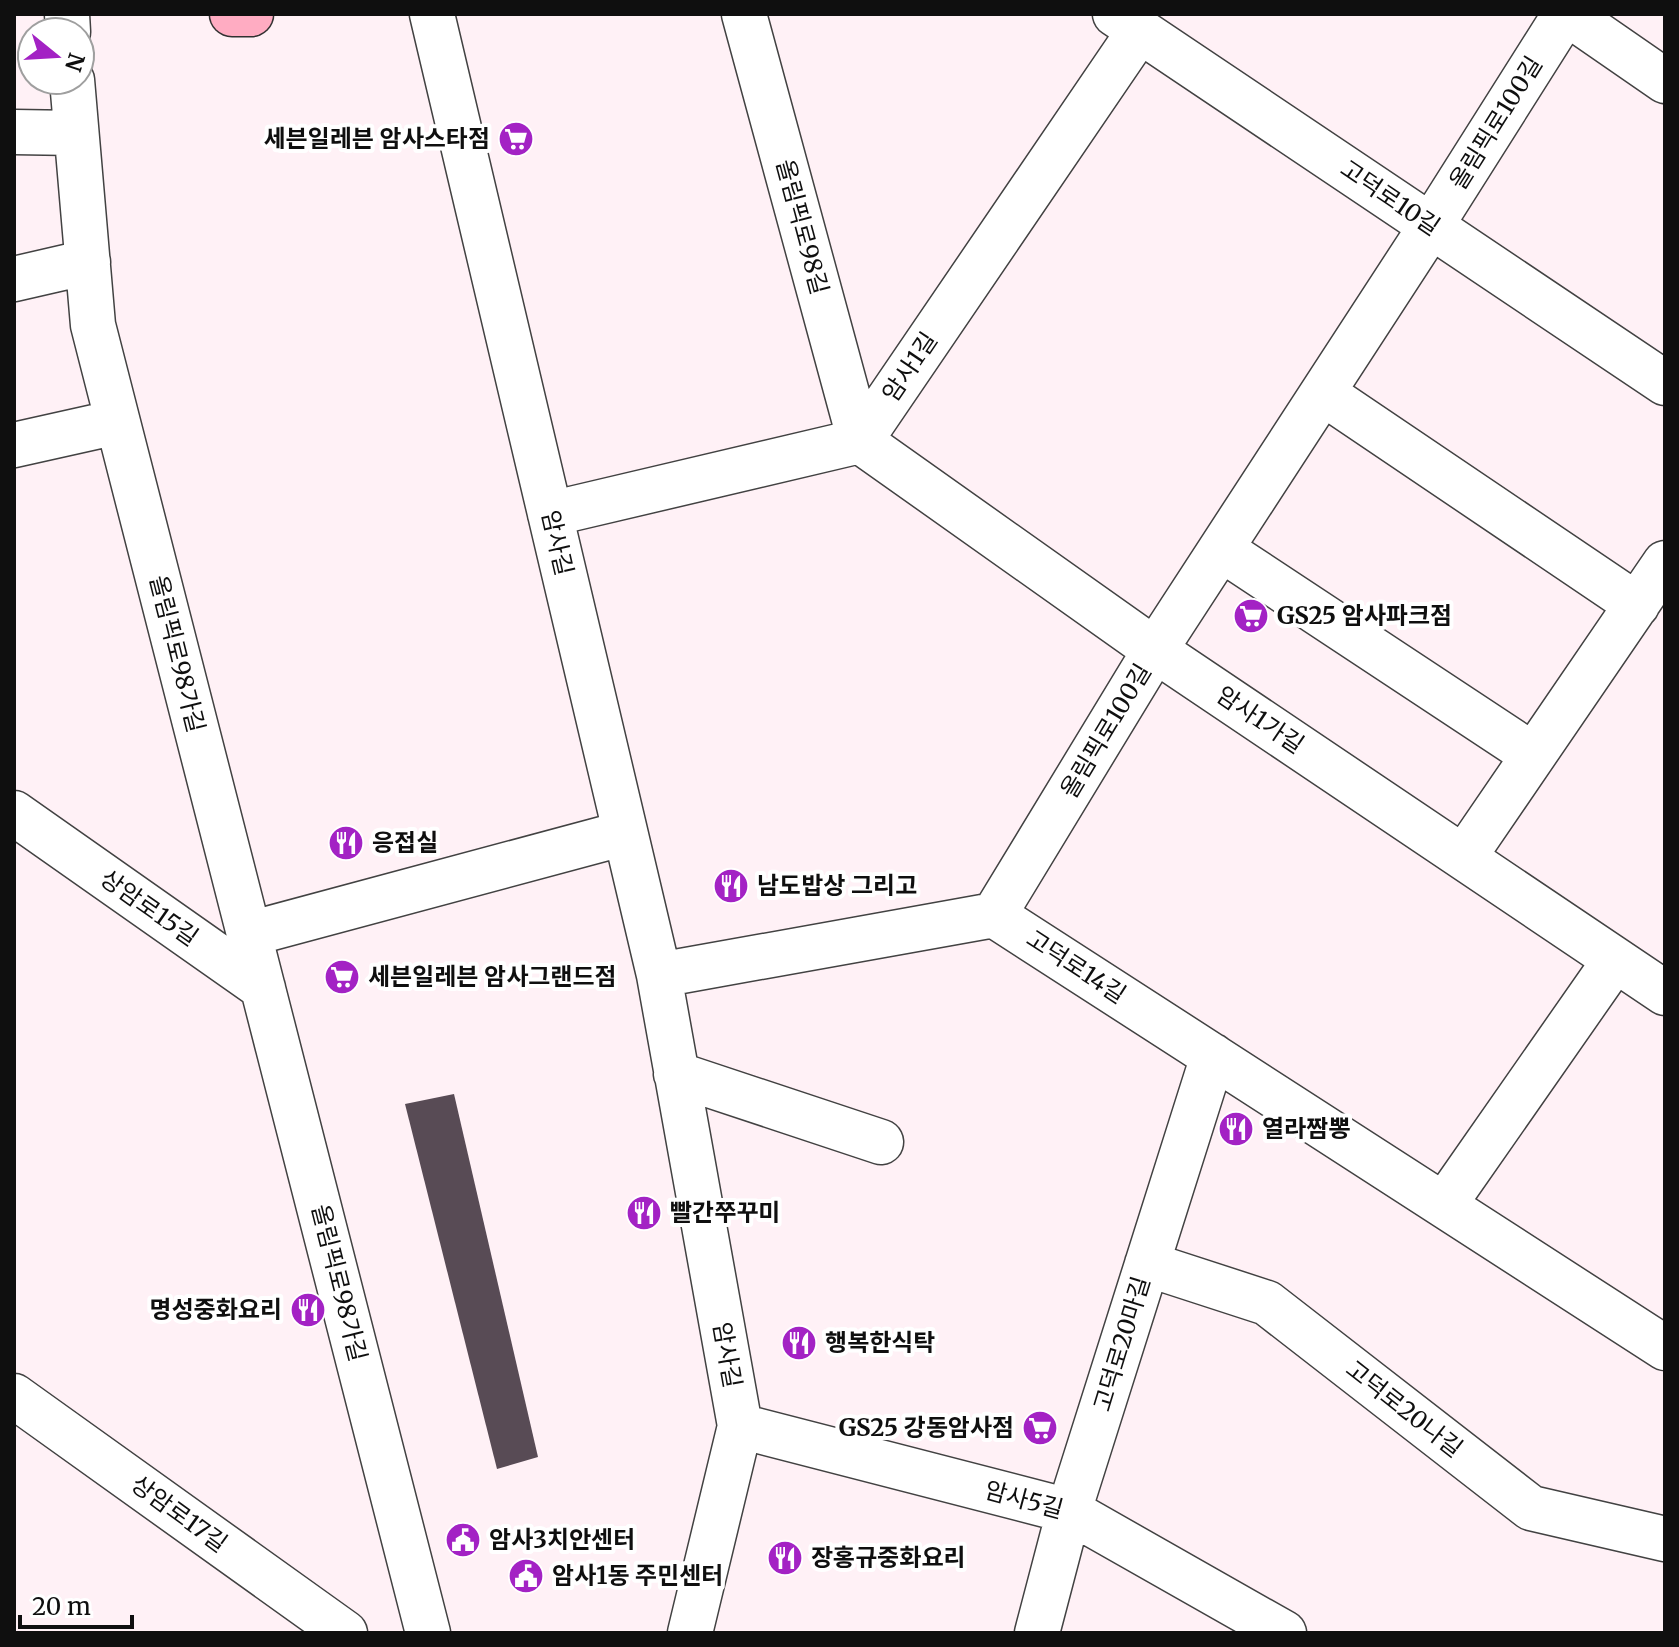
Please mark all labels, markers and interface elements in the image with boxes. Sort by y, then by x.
north arrow [16,16,96,96]
text: N [59,50,91,75]
street label: 올림픽로100길 [1442,50,1549,195]
supermarket icon: 세븐일레븐 암사스타점 [497,120,535,158]
place label: 세븐일레븐 암사스타점 [264,123,490,154]
street label: 고덕로10길 [1335,153,1446,242]
street label: 올림픽로98길 [770,156,835,298]
street label: 암사1길 [875,326,944,407]
street label: 암사길 [535,507,580,579]
street label: 올림픽로98가길 [143,572,212,736]
supermarket icon: GS25 암사파크점 [1232,597,1270,635]
place label: GS25 암사파크점 [1277,600,1452,631]
street label: 올림픽로100길 [1053,658,1158,804]
street label: 암사1가길 [1210,679,1310,760]
restaurant icon: 응접실 [327,824,365,862]
place label: 응접실 [372,827,438,858]
street label: 상암로15길 [94,863,204,953]
restaurant icon: 남도밥상 그리고 [712,867,750,905]
place label: 남도밥상 그리고 [757,870,917,901]
street label: 고덕로14길 [1021,923,1132,1010]
supermarket icon: 세븐일레븐 암사그랜드점 [323,958,361,996]
place label: 세븐일레븐 암사그랜드점 [368,961,617,992]
restaurant icon: 열라짬뽕 [1217,1110,1255,1148]
place label: 열라짬뽕 [1262,1113,1350,1144]
restaurant icon: 빨간쭈꾸미 [625,1194,663,1232]
place label: 빨간쭈꾸미 [670,1197,780,1228]
street label: 올림픽로98가길 [305,1201,374,1365]
street label: 고덕로20마길 [1086,1273,1157,1415]
restaurant icon: 명성중화요리 [289,1291,327,1329]
place label: 명성중화요리 [150,1294,282,1325]
street label: 암사길 [706,1320,749,1390]
restaurant icon: 행복한식탁 [780,1324,818,1362]
place label: 행복한식탁 [825,1327,935,1358]
street label: 고덕로20나길 [1340,1353,1469,1464]
supermarket icon: GS25 강동암사점 [1021,1409,1059,1447]
place label: GS25 강동암사점 [839,1412,1014,1443]
street label: 상암로17길 [125,1468,234,1559]
street label: 암사5길 [981,1474,1067,1525]
public building icon: 암사3치안센터 [444,1521,482,1559]
place label: 암사3치안센터 [489,1524,635,1555]
restaurant icon: 장홍규중화요리 [766,1539,804,1577]
place label: 장홍규중화요리 [811,1542,966,1573]
public building icon: 암사1동 주민센터 [507,1557,545,1595]
place label: 암사1동 주민센터 [552,1560,723,1591]
scale bar [20,1579,132,1629]
text: 20 m [32,1591,91,1622]

